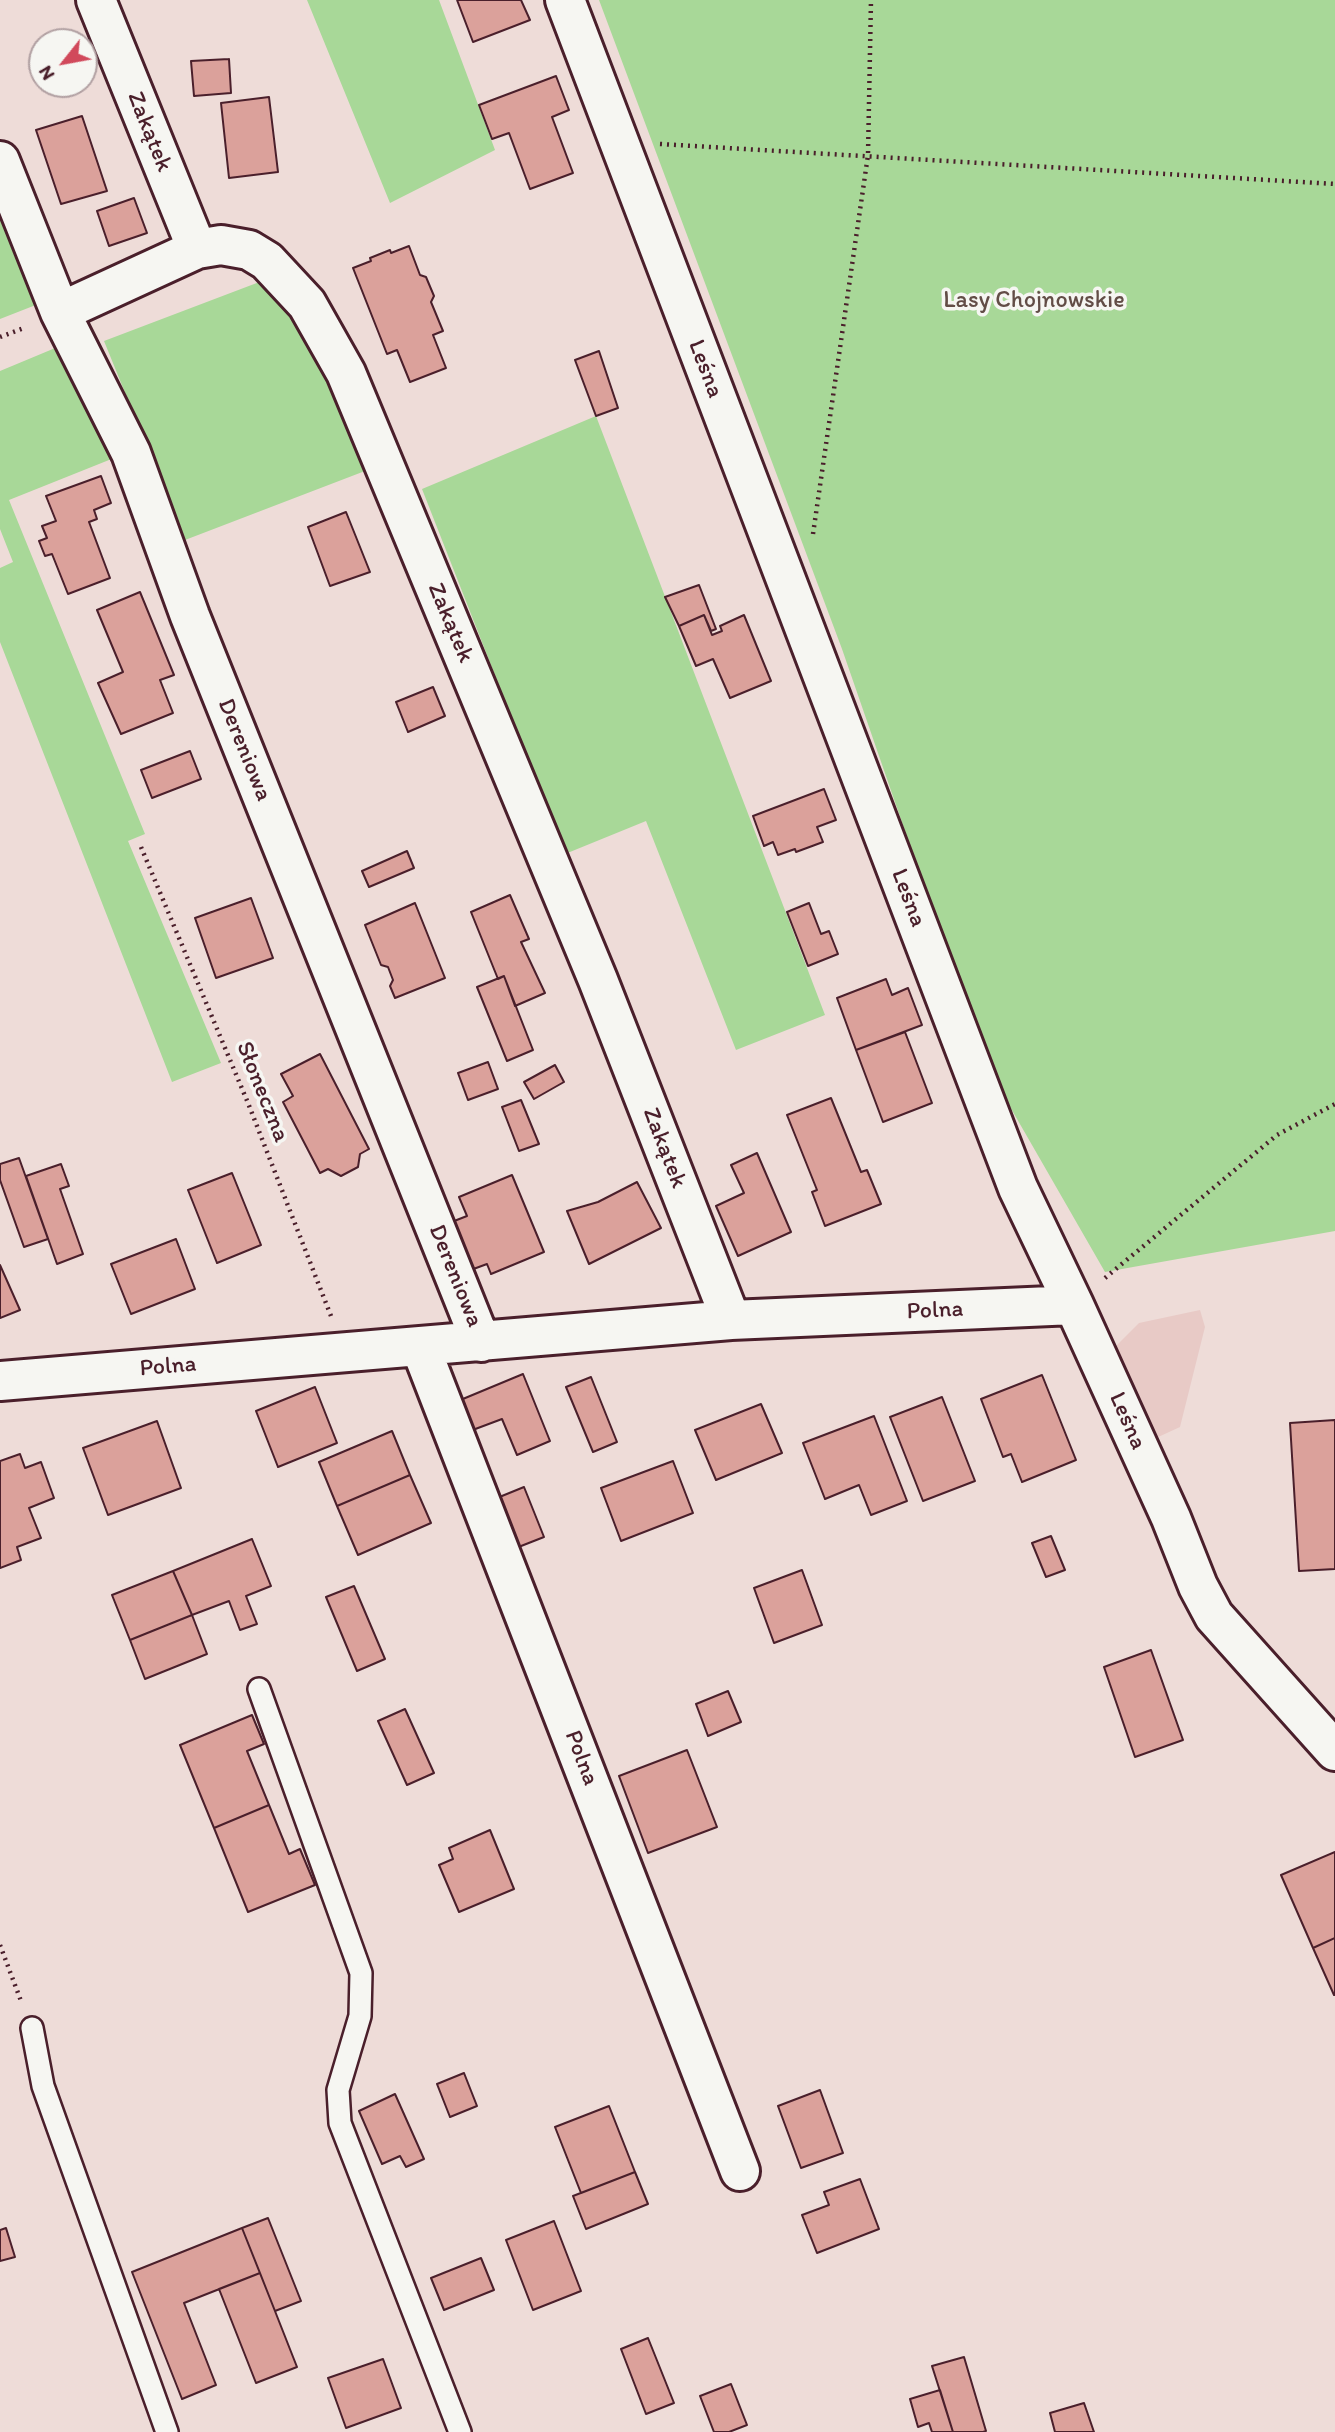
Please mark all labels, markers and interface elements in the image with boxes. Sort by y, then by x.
north arrow [28,28,98,98]
text: N [33,62,59,84]
street label: Zakątek [120,88,178,176]
park label: Lasy Chojnowskie [943,287,1125,315]
street label: Leśna [681,336,729,402]
street label: Zakątek [420,579,480,667]
street label: Dereniowa [210,695,278,805]
street label: Leśna [884,865,932,931]
street label: Słoneczna [229,1038,295,1146]
street label: Zakątek [636,1104,692,1192]
street label: Dereniowa [421,1221,489,1331]
street label: Polna [906,1295,964,1327]
street label: Polna [139,1350,197,1384]
street label: Leśna [1102,1388,1152,1454]
street label: Polna [557,1726,605,1790]

